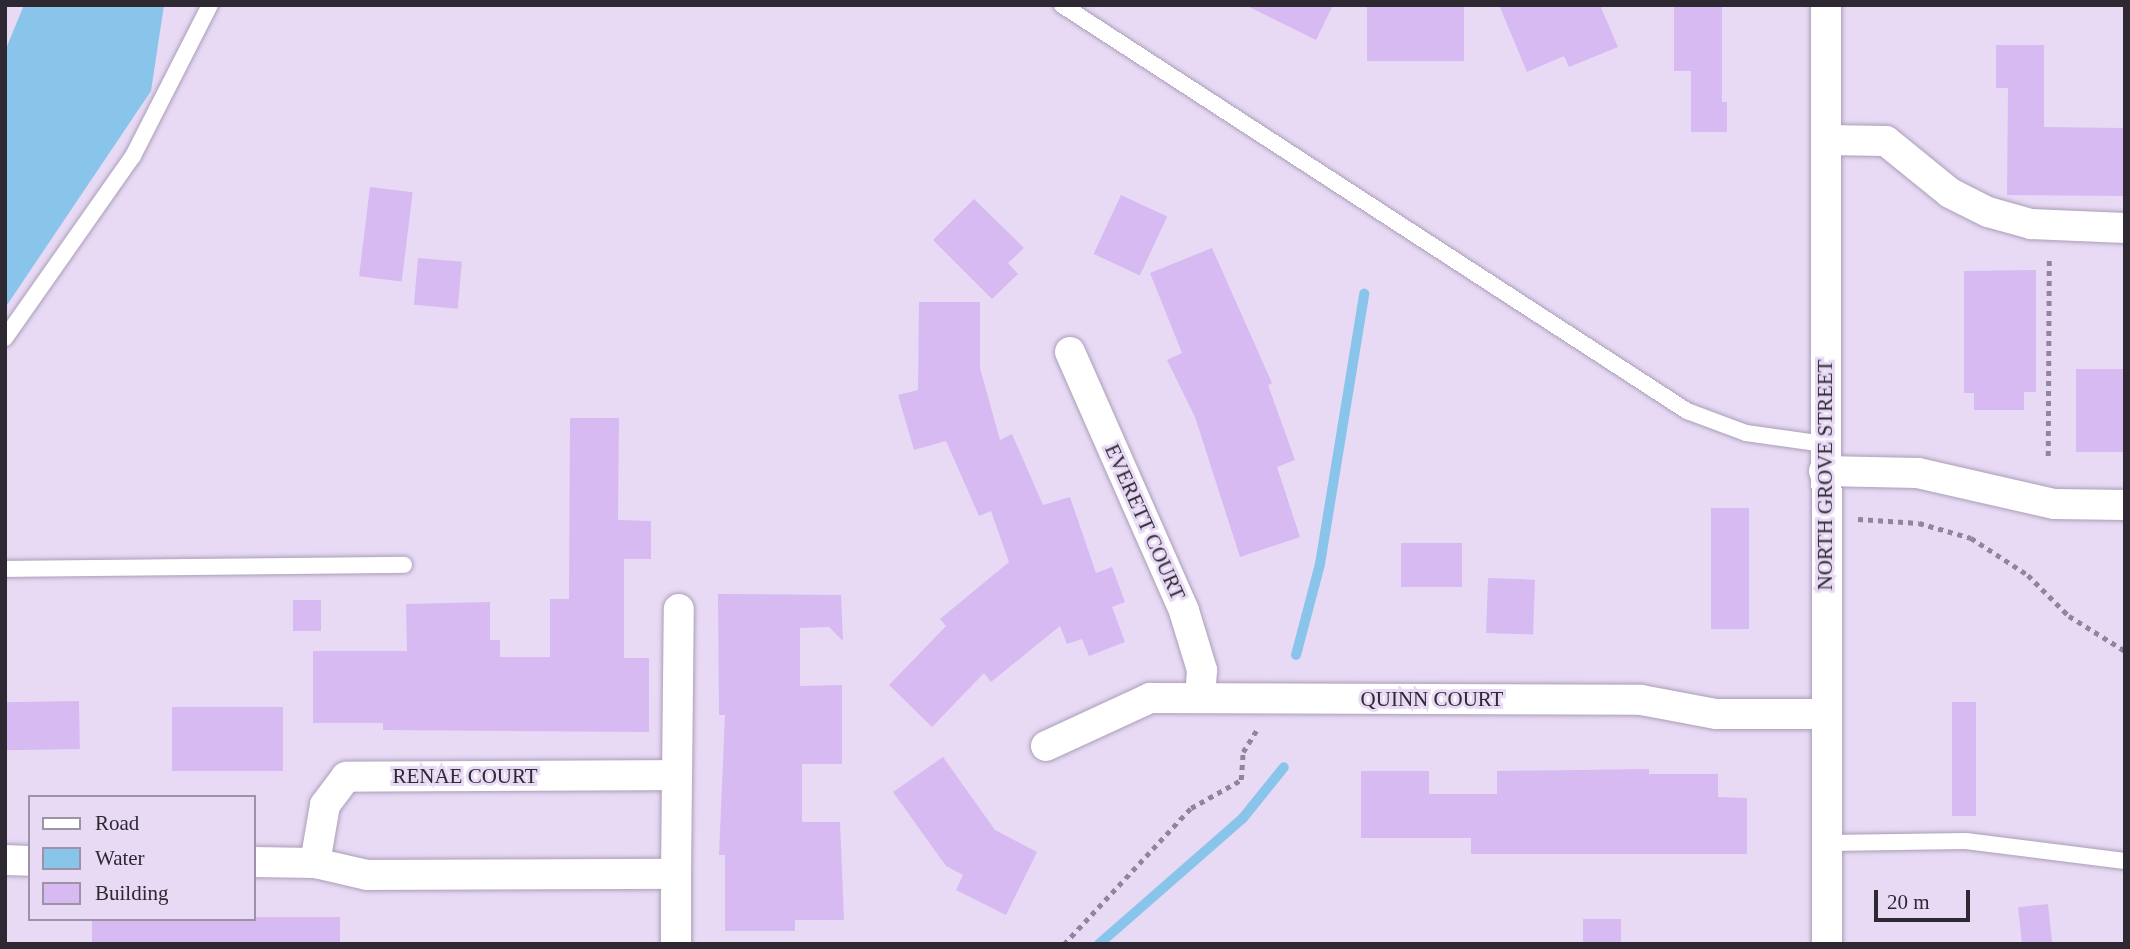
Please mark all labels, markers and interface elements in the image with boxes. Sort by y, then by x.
street label: NORTH GROVE STREET [1812,360,1838,590]
street label: EVERETT COURT [1099,440,1191,604]
street label: QUINN COURT [1361,686,1503,712]
street label: RENAE COURT [392,763,538,789]
legend [28,795,256,921]
text: Road [95,811,139,835]
text: Water [95,846,145,870]
scale bar [1878,876,1974,920]
text: Building [95,881,169,905]
text: 20 m [1887,890,1930,914]

